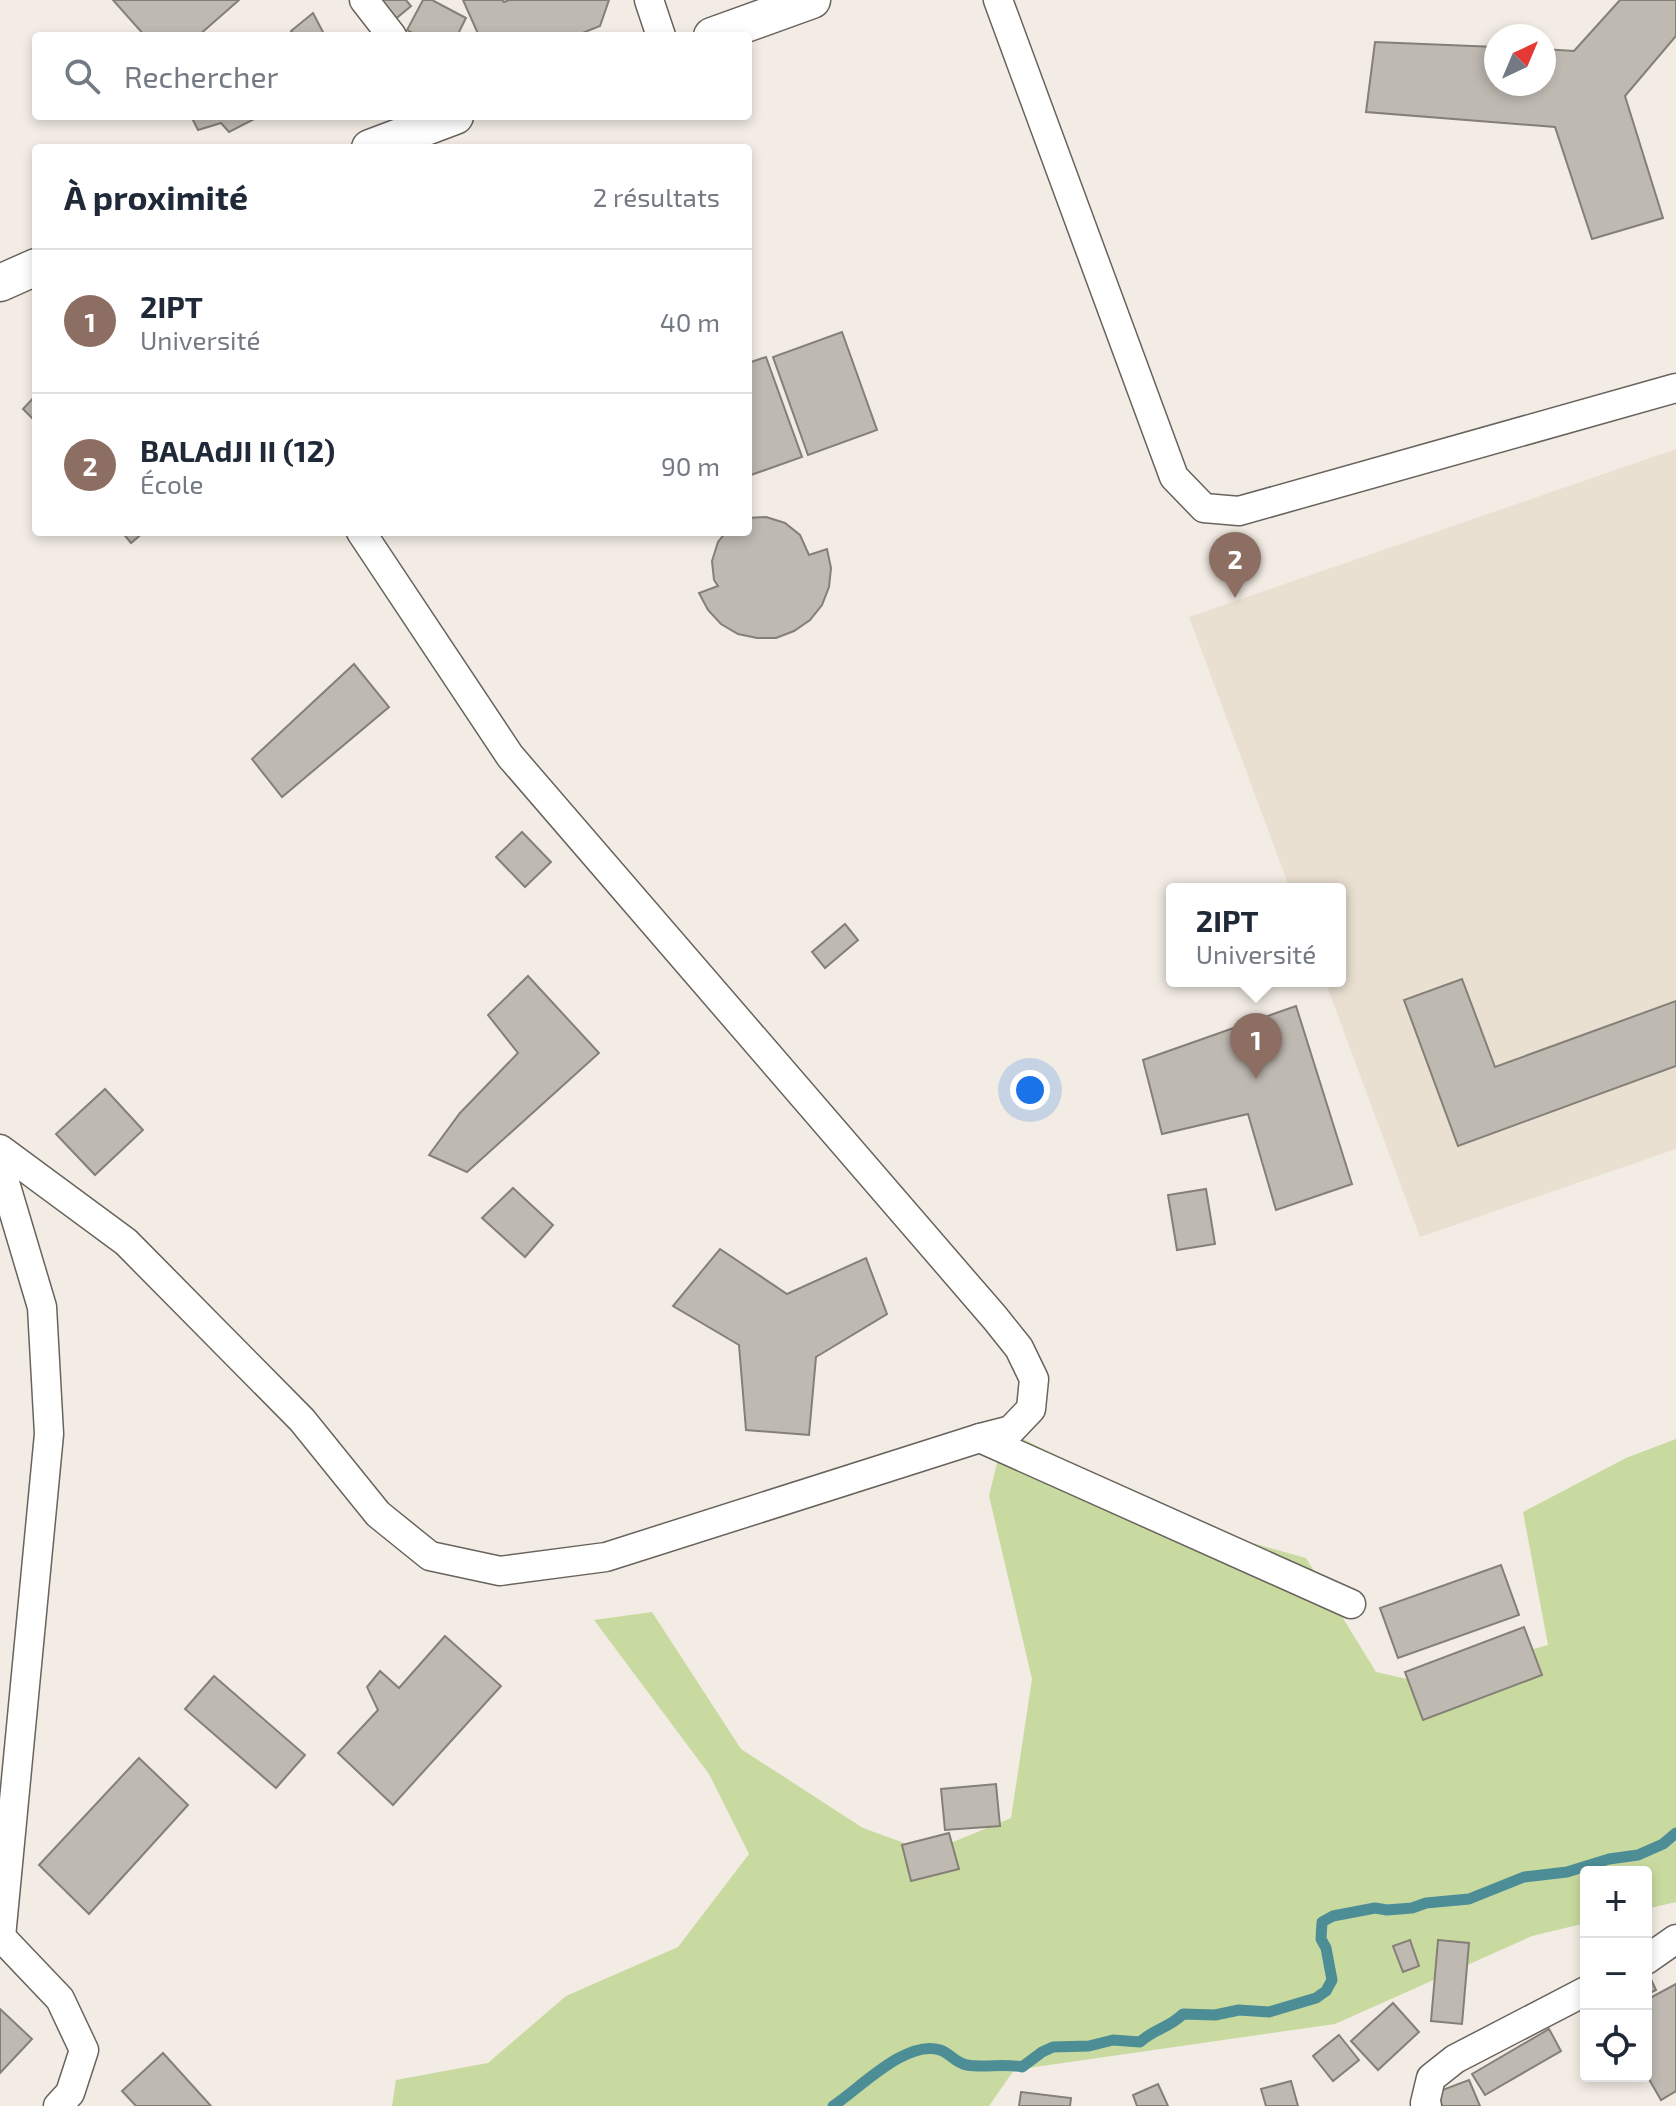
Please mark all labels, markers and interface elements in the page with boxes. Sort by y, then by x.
north arrow [1484,24,1556,96]
search box [32,32,752,120]
icon: search [60,54,104,98]
text: Rechercher [124,58,279,94]
text: À proximité [64,176,248,217]
text: 2 résultats [593,181,720,212]
text: 2IPT [140,288,203,324]
text: 1 [84,306,96,337]
text: 40 m [660,306,720,337]
text: Université [140,324,260,355]
text: BALAdJI II (12) [140,432,335,468]
text: 2 [82,450,98,481]
text: 90 m [661,450,720,481]
text: École [140,468,204,499]
pin: 2 [1209,532,1261,598]
popup [1166,883,1346,987]
text: 2IPT [1196,902,1259,938]
text: Université [1196,938,1316,969]
pin: 1 [1230,1013,1282,1079]
your location [1010,1070,1050,1110]
map controls [1580,1866,1652,2082]
button: + [1580,1866,1652,1938]
button: − [1580,1938,1652,2010]
button: locate [1580,2010,1652,2082]

